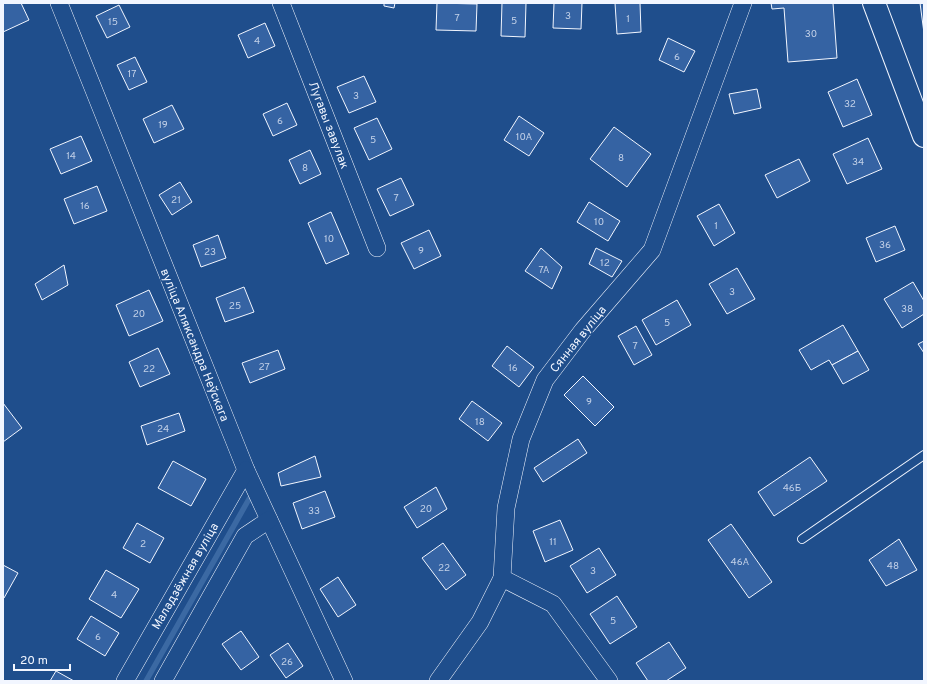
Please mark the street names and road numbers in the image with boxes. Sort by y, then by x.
street label: Лугавы завулак [304,79,352,171]
street label: вуліца Аляксандра Неўскага [156,266,232,424]
street label: Сянная вуліца [547,303,611,376]
street label: Маладзёжная вуліца [149,520,223,633]

